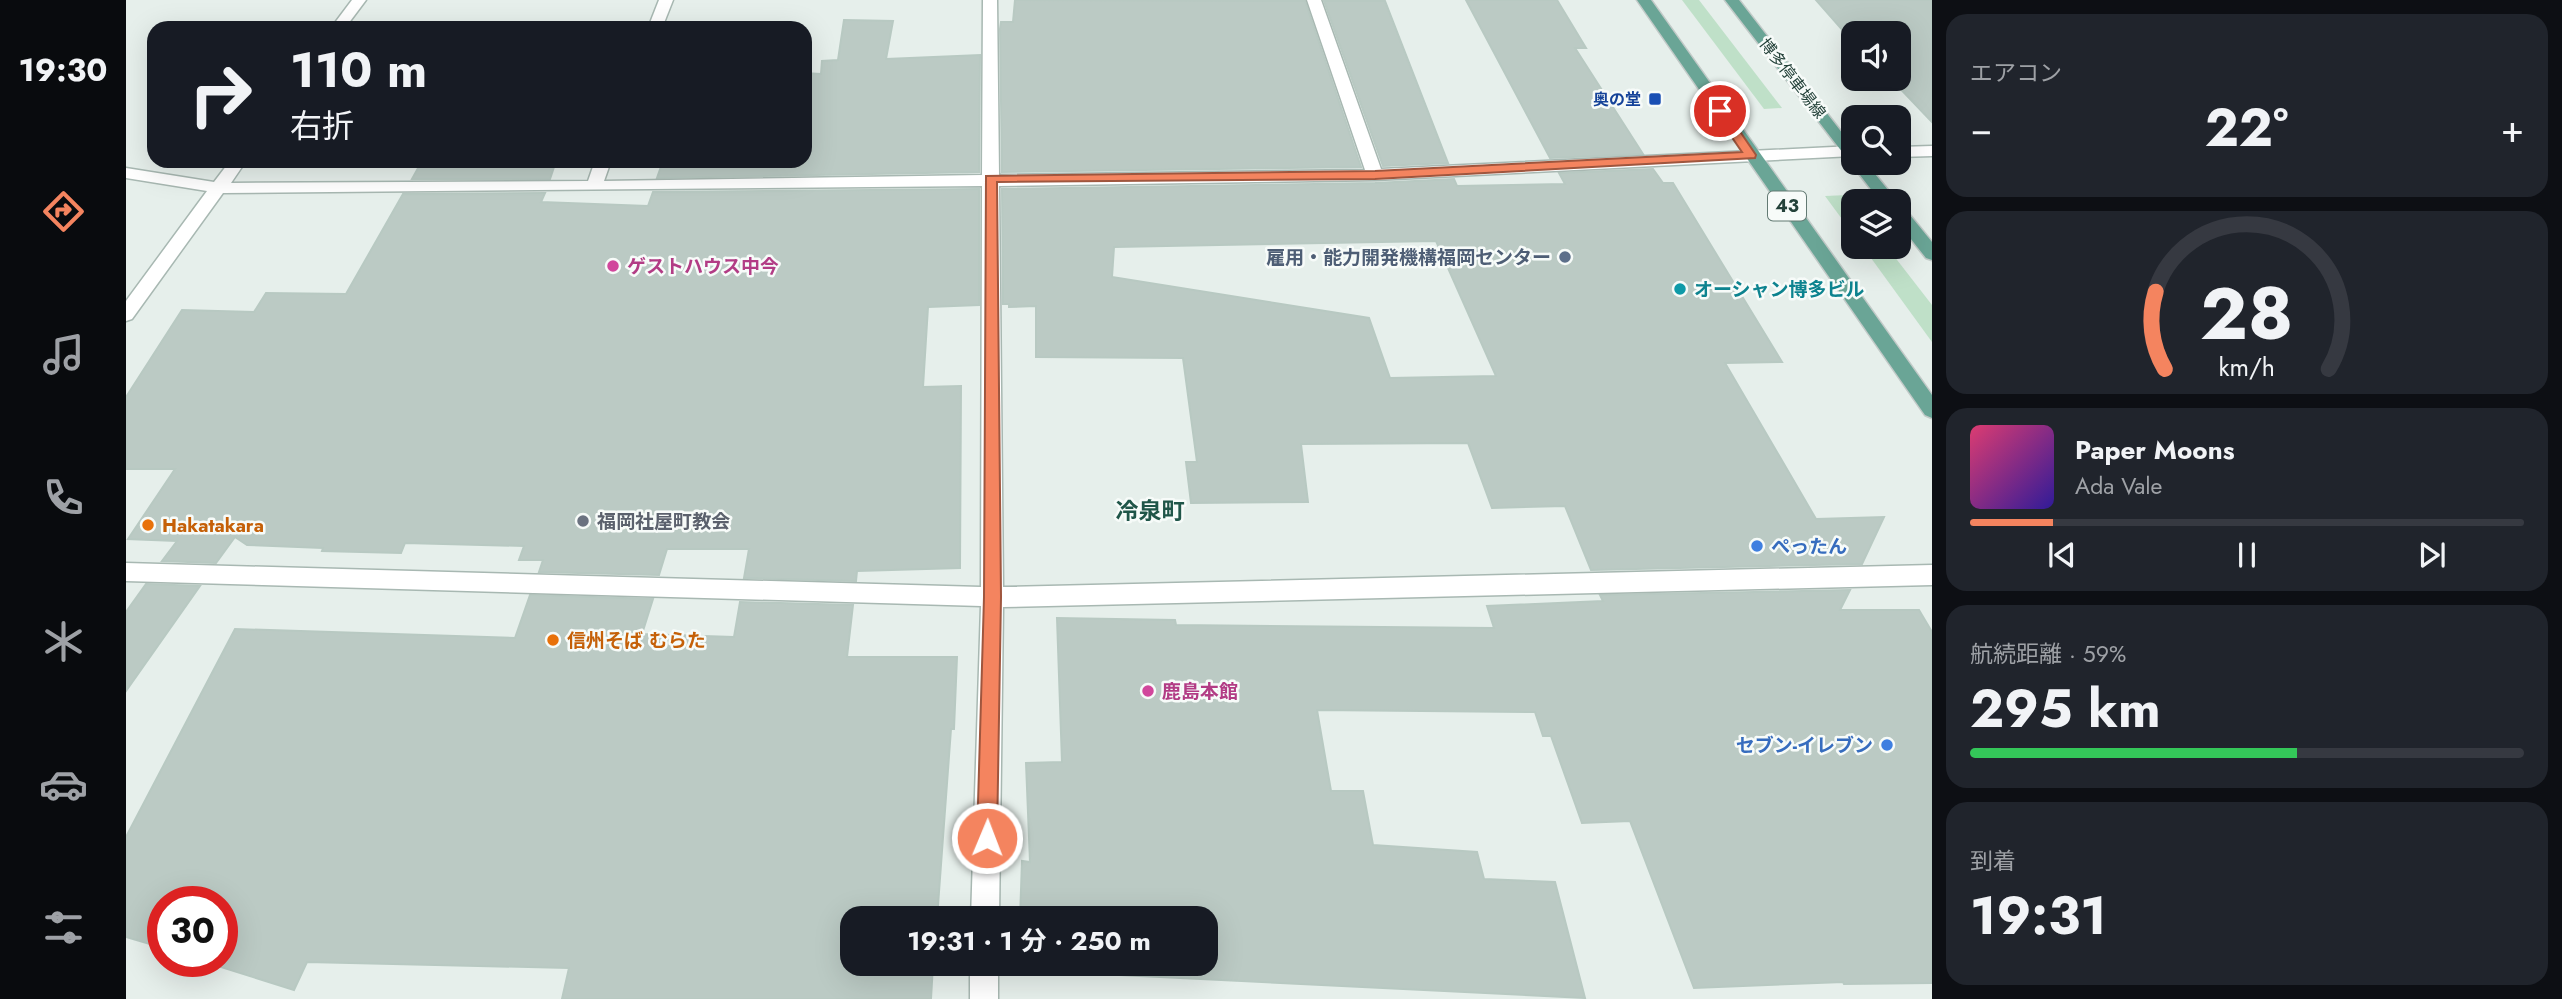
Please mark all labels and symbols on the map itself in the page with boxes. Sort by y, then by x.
street label: 博多停車場線 [1754,33,1831,123]
pin [1690,81,1750,141]
place label: 奥の堂 [1593,88,1641,111]
marker: 奥の堂 [1647,91,1663,107]
road number: 43 [1768,191,1806,220]
place label: 雇用・能力開発機構福岡センター [1266,244,1551,271]
marker: 雇用・能力開発機構福岡センター [1557,249,1573,265]
place label: ゲストハウス中今 [627,253,779,280]
marker: ゲストハウス中今 [605,258,621,274]
place label: オーシャン博多ビル [1694,276,1865,303]
marker: オーシャン博多ビル [1672,281,1688,297]
district label: 冷泉町 [1116,494,1185,528]
place label: 福岡社屋町教会 [597,508,730,535]
place label: Hakatakara [162,512,264,539]
marker: 福岡社屋町教会 [575,513,591,529]
marker: Hakatakara [140,517,156,533]
place label: ぺったん [1771,533,1847,560]
marker: ぺったん [1749,538,1765,554]
place label: 信州そば むらた [567,627,706,654]
marker: 信州そば むらた [545,632,561,648]
place label: 鹿島本館 [1162,678,1238,705]
marker: 鹿島本館 [1140,683,1156,699]
place label: セブン-イレブン [1736,732,1873,759]
marker: セブン-イレブン [1879,737,1895,753]
position arrow [950,801,1024,875]
speed limit sign: 30 [147,886,238,977]

